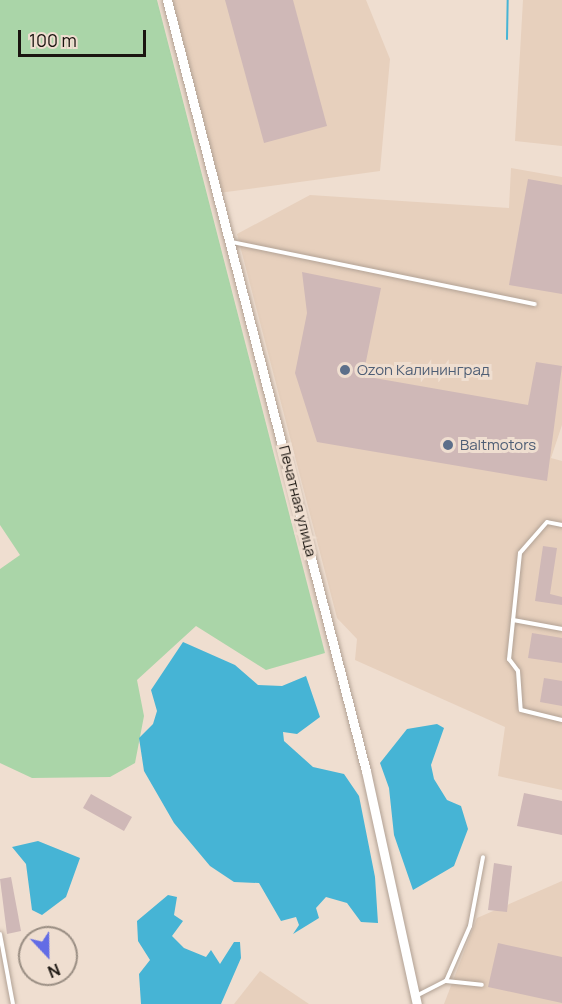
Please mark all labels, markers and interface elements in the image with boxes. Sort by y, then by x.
scale bar [21,18,148,56]
text: 100 m [29,28,77,52]
place label: Ozon Калининград [357,361,490,379]
marker: Ozon Калининград [338,363,352,377]
place label: Baltmotors [460,436,536,454]
marker: Baltmotors [441,438,455,452]
street label: Печатная улица [275,443,321,559]
north arrow [18,926,78,986]
text: N [45,958,63,983]

